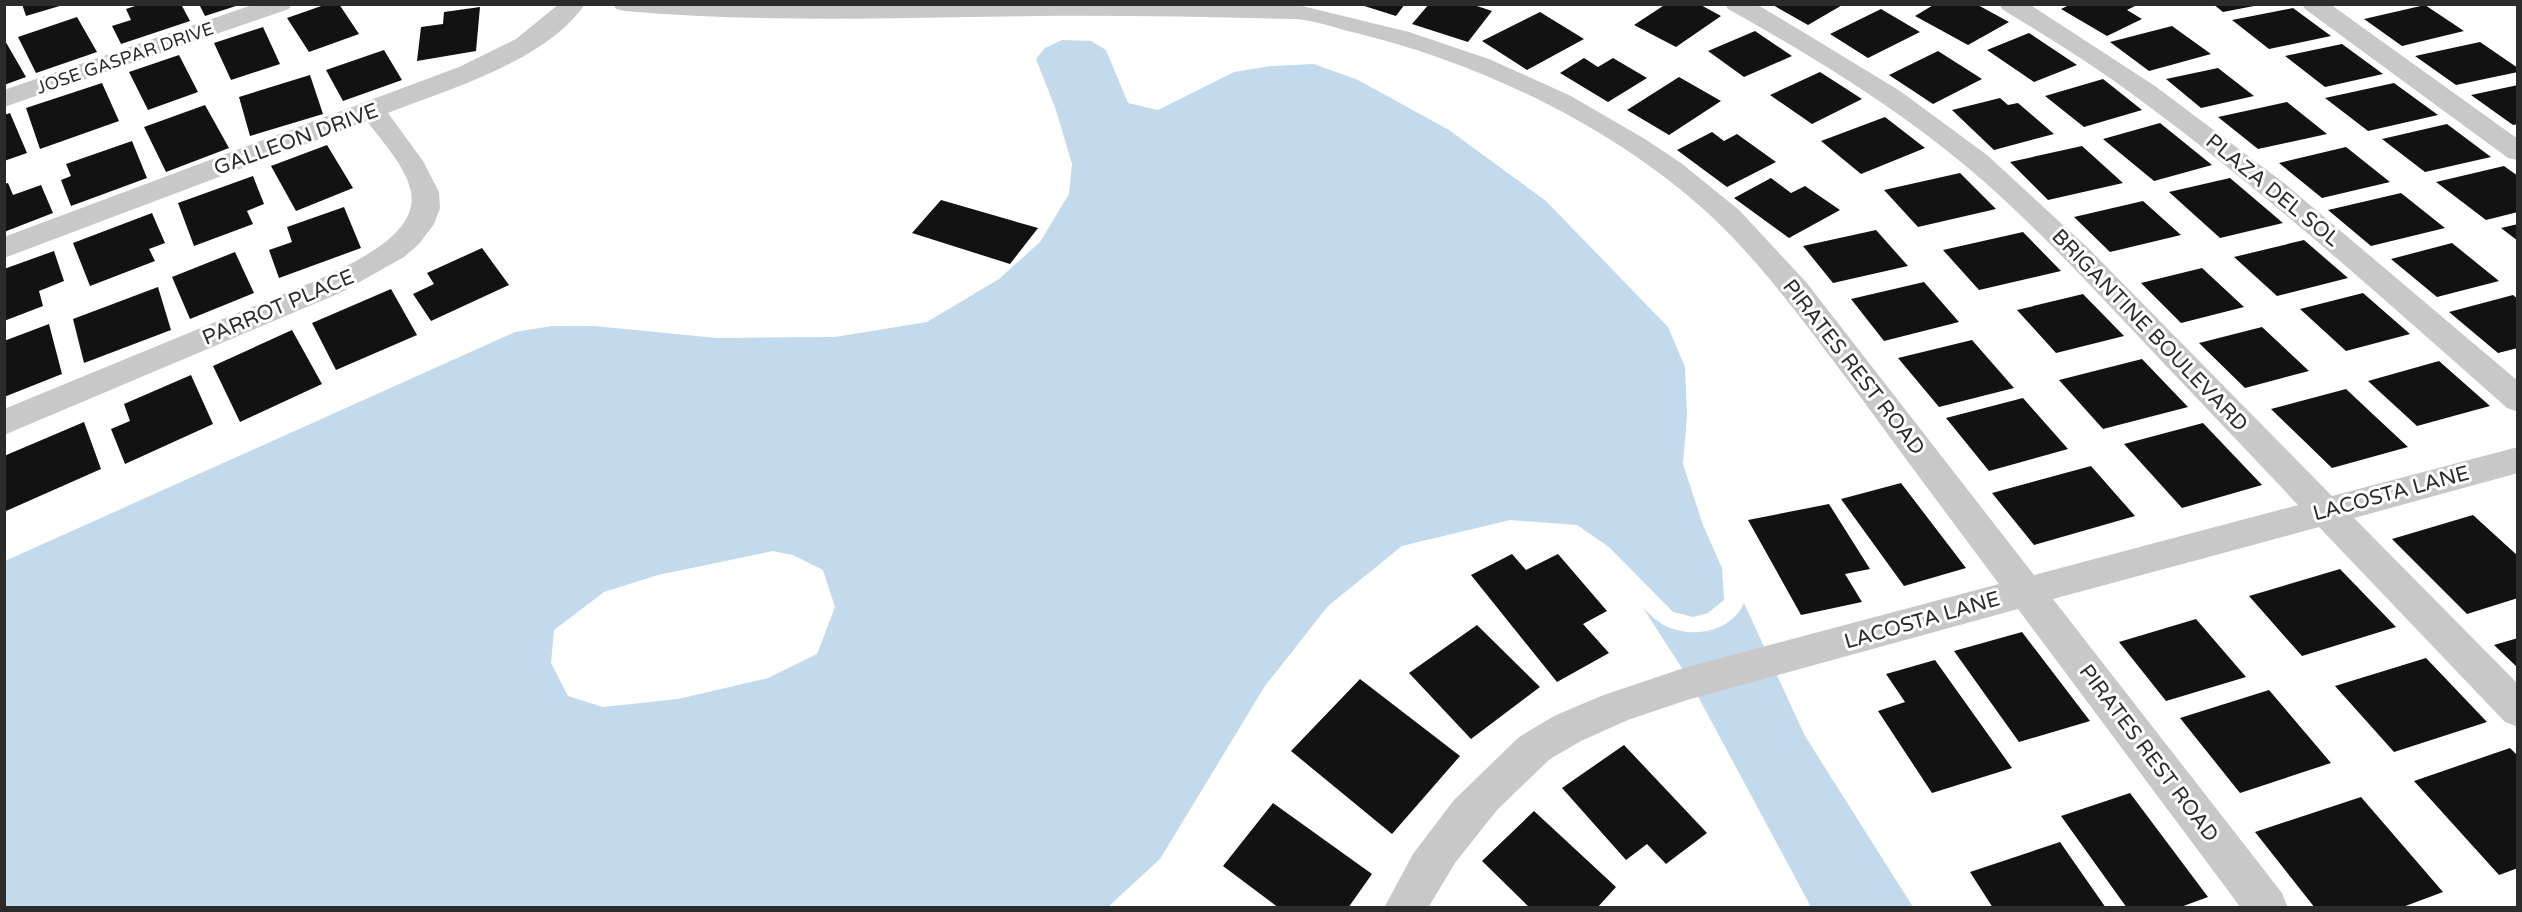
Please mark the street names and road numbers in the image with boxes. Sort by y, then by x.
street label: JOSE GASPAR DRIVE [33,17,217,99]
street label: GALLEON DRIVE [211,98,382,181]
street label: PLAZA DEL SOL [2201,129,2345,252]
street label: BRIGANTINE BOULEVARD [2046,224,2253,437]
street label: PARROT PLACE [198,264,358,351]
street label: PIRATES REST ROAD [1777,275,1930,460]
street label: LACOSTA LANE [2310,461,2472,526]
street label: LACOSTA LANE [1841,586,2003,655]
street label: PIRATES REST ROAD [2074,660,2224,847]

